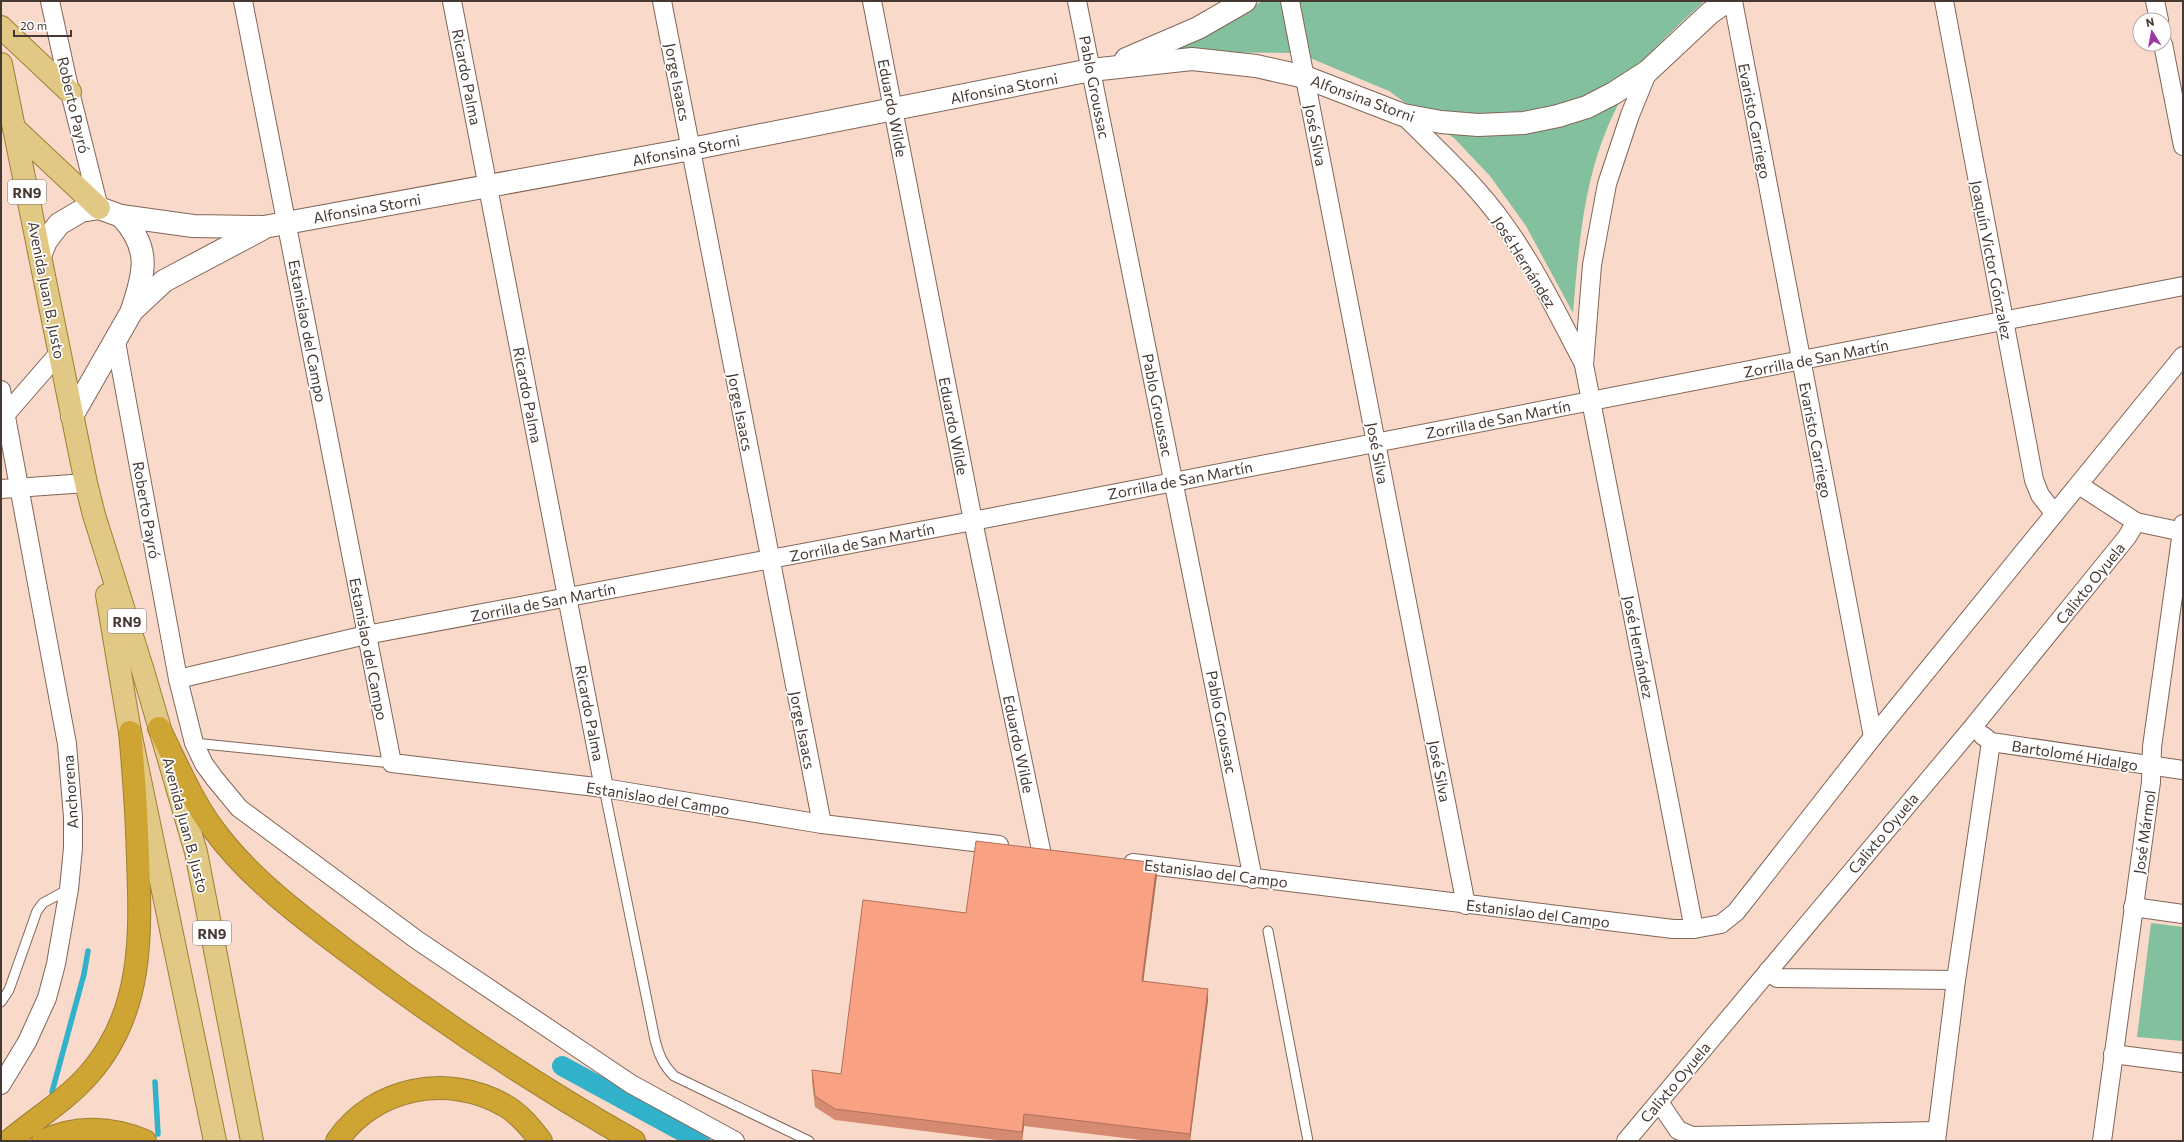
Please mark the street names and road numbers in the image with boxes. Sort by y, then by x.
street label: Ricardo Palma [449,27,485,127]
street label: Pablo Groussac [1076,34,1114,140]
street label: Jorge Isaacs [662,41,694,123]
street label: Roberto Payró [54,55,94,155]
street label: Eduardo Wilde [875,57,911,159]
street label: Evaristo Carriego [1735,62,1775,180]
street label: Alfonsina Storni [949,69,1059,107]
street label: Alfonsina Storni [1309,71,1417,125]
street label: José Silva [1301,103,1331,167]
street label: Alfonsina Storni [631,131,741,169]
street label: Joaquín Victor Gónzalez [1968,179,2016,341]
road number: RN9 [8,180,46,204]
street label: Alfonsina Storni [312,190,422,226]
street label: José Hernández [1490,213,1560,311]
street label: Avenida Juan B. Justo [25,220,69,360]
street label: Estanislao del Campo [285,258,331,404]
street label: Zorrilla de San Martín [1742,335,1890,381]
street label: Ricardo Palma [510,345,546,445]
street label: Pablo Groussac [1139,352,1177,458]
street label: Jorge Isaacs [725,371,757,453]
street label: Eduardo Wilde [936,375,972,477]
street label: Evaristo Carriego [1796,381,1836,499]
street label: Zorrilla de San Martín [1424,396,1572,442]
street label: José Silva [1363,421,1393,485]
street label: Zorrilla de San Martín [1106,457,1254,503]
street label: Roberto Payró [130,460,164,560]
street label: Zorrilla de San Martín [788,519,936,565]
street label: Calixto Oyuela [2052,539,2128,627]
street label: Estanislao del Campo [346,576,392,722]
street label: Zorrilla de San Martín [469,579,617,625]
street label: José Hernández [1620,594,1658,700]
road number: RN9 [108,609,146,633]
street label: Ricardo Palma [572,663,608,763]
street label: Pablo Groussac [1203,669,1241,775]
street label: Jorge Isaacs [787,689,819,771]
street label: Eduardo Wilde [1000,693,1038,795]
street label: Bartolomé Hidalgo [2011,736,2139,774]
street label: José Silva [1425,739,1455,803]
street label: Anchorena [58,754,82,830]
street label: Avenida Juan B. Justo [159,755,213,895]
street label: Estanislao del Campo [585,778,731,818]
street label: Calixto Oyuela [1844,789,1922,877]
street label: José Mármol [2129,789,2159,875]
street label: Estanislao del Campo [1143,855,1289,891]
street label: Estanislao del Campo [1465,895,1611,931]
road number: RN9 [193,921,231,945]
street label: Calixto Oyuela [1636,1038,1714,1126]

